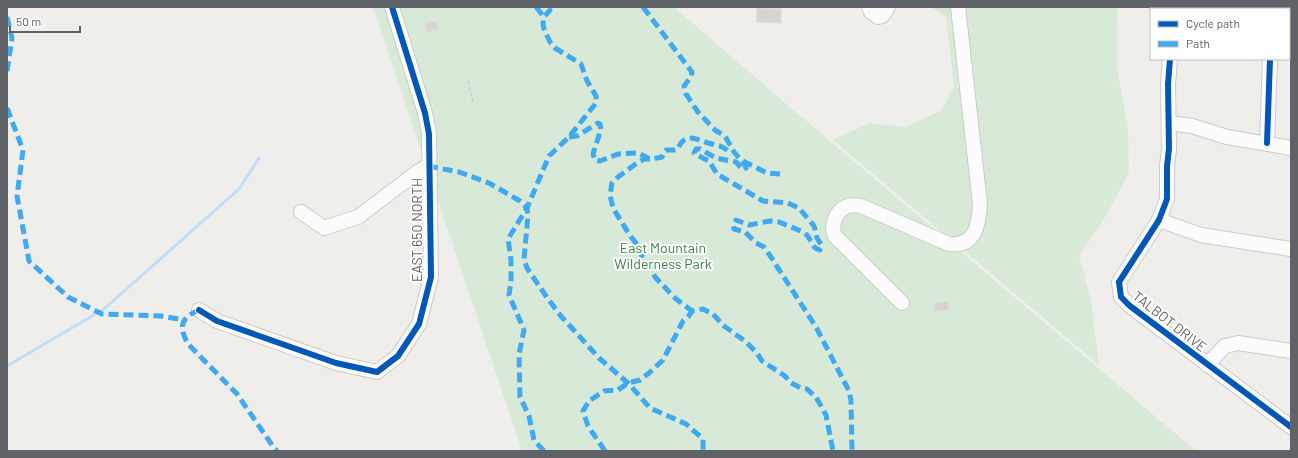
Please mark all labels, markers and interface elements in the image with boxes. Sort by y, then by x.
scale bar [10,8,80,34]
legend [1150,8,1290,60]
text: 50 m [16,14,41,28]
text: Cycle path [1186,16,1240,30]
text: Path [1186,36,1210,50]
street label: EAST 650 NORTH [408,178,425,282]
park label: East Mountain Wilderness Park [614,239,712,272]
street label: TALBOT DRIVE [1130,287,1210,355]

